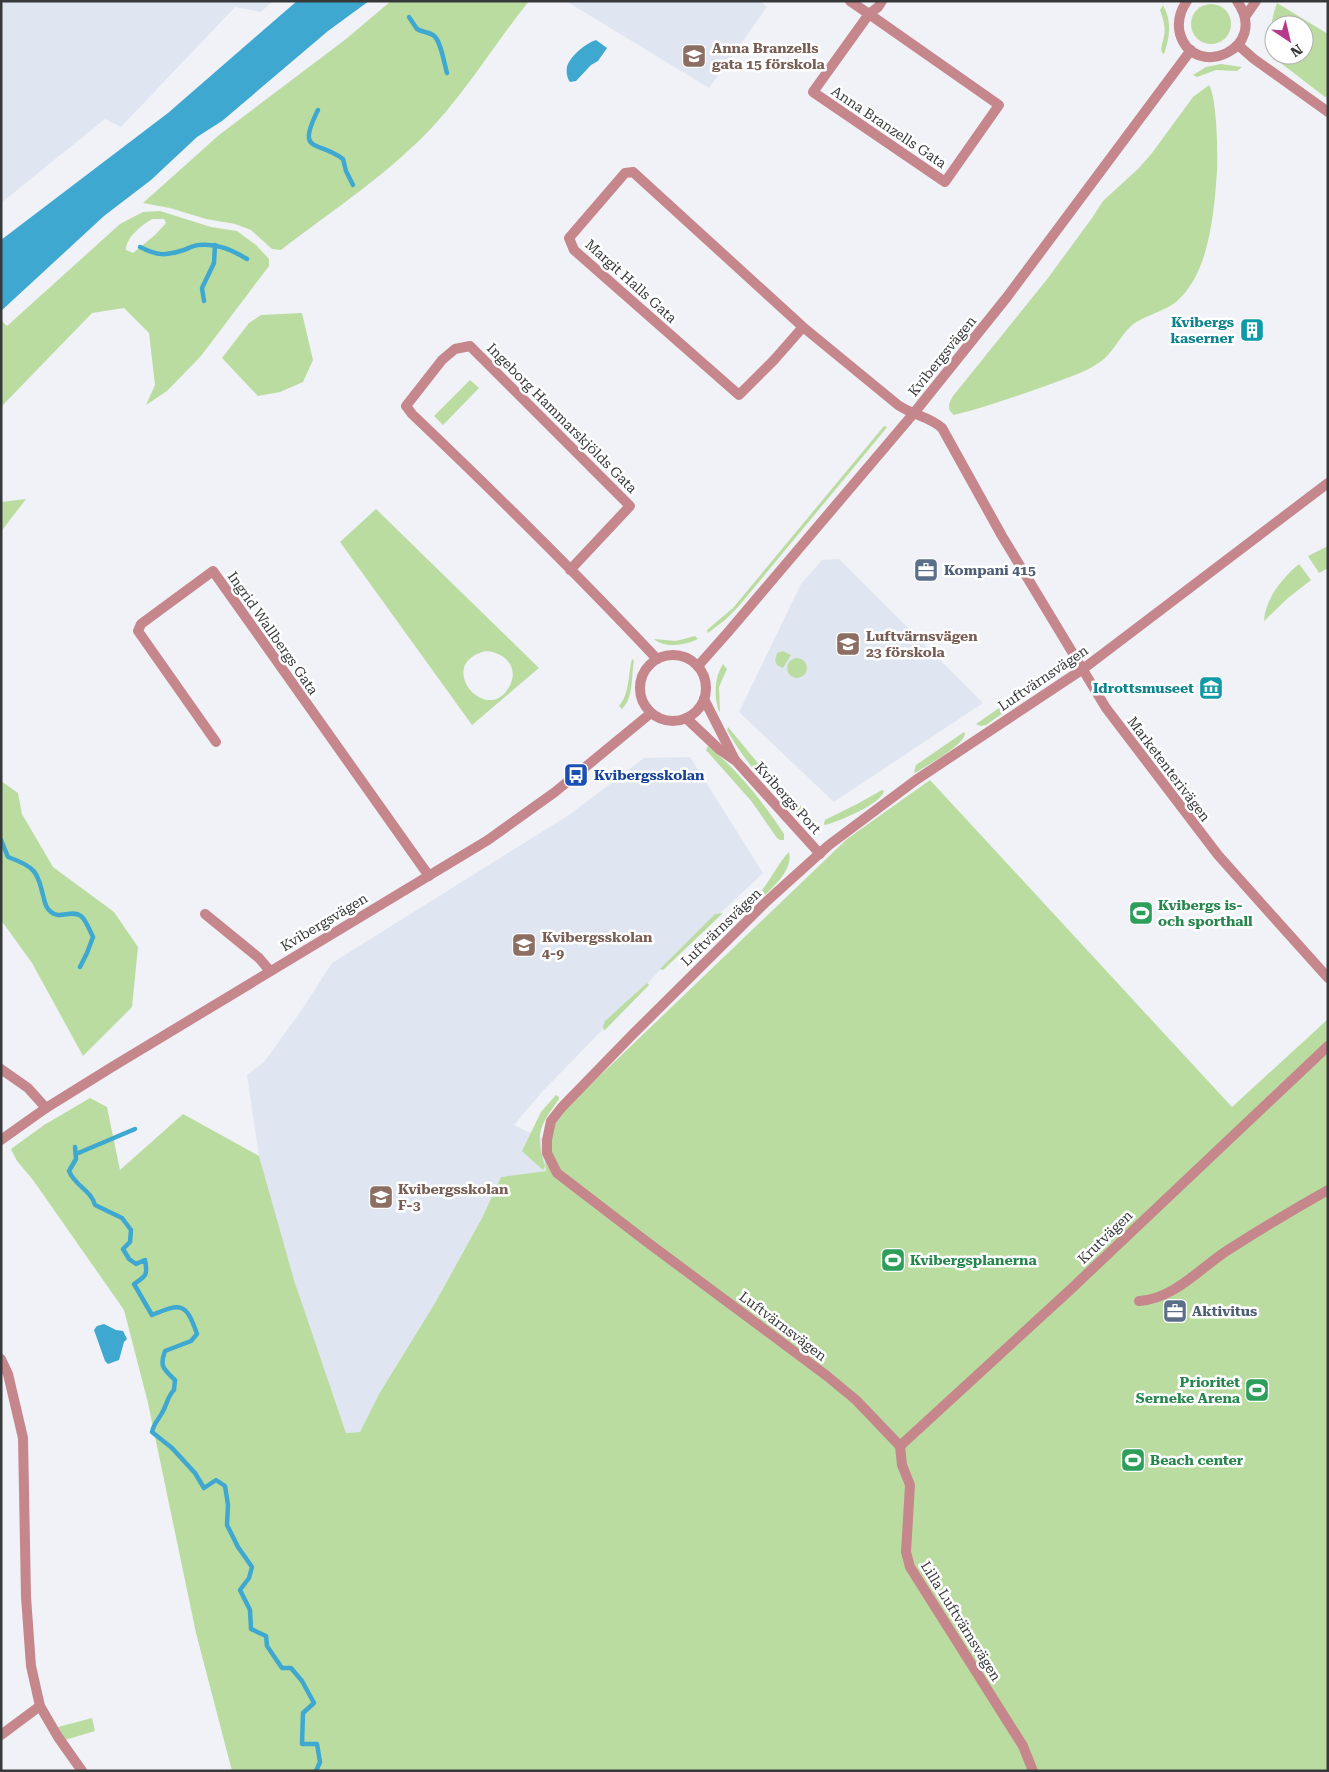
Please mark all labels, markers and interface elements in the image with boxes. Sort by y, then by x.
north arrow [1264,15,1314,65]
place label: Anna Branzells gata 15 förskola [711,40,826,72]
text: N [1287,41,1305,60]
school or university icon: Anna Branzells gata 15 förskola [681,43,707,69]
street label: Anna Branzells Gata [829,83,950,172]
street label: Margit Halls Gata [582,236,680,326]
street label: Kvibergsvägen [905,313,979,399]
place label: Kvibergs kaserner [1170,314,1235,346]
building icon: Kvibergs kaserner [1239,317,1265,343]
street label: Ingeborg Hammarskjölds Gata [484,340,640,496]
office icon: Kompani 415 [913,557,939,583]
place label: Kompani 415 [944,562,1036,578]
street label: Ingrid Wallbergs Gata [224,568,322,698]
place label: Luftvärnsvägen 23 förskola [866,628,978,660]
school or university icon: Luftvärnsvägen 23 förskola [835,631,861,657]
street label: Luftvärnsvägen [995,642,1091,714]
museum icon: Idrottsmuseet [1198,675,1224,701]
place label: Idrottsmuseet [1093,680,1194,696]
street label: Marketenterivägen [1124,713,1214,825]
street label: Kvibergs Port [752,759,824,837]
bus stop icon: Kvibergsskolan [563,762,589,788]
place label: Kvibergsskolan [594,767,705,783]
street label: Luftvärnsvägen [678,885,764,969]
street label: Kvibergsvägen [278,890,370,954]
place label: Kvibergs is- och sporthall [1158,897,1253,929]
sports icon: Kvibergs is- och sporthall [1128,900,1154,926]
place label: Kvibergsskolan 4-9 [542,929,653,961]
school or university icon: Kvibergsskolan 4-9 [511,932,537,958]
place label: Kvibergsskolan F-3 [398,1181,509,1213]
school or university icon: Kvibergsskolan F-3 [368,1184,394,1210]
street label: Krutvägen [1074,1207,1136,1267]
sports icon: Kvibergsplanerna [880,1247,906,1273]
place label: Kvibergsplanerna [910,1252,1037,1268]
street label: Luftvärnsvägen [736,1288,830,1364]
office icon: Aktivitus [1162,1298,1188,1324]
place label: Aktivitus [1192,1303,1257,1319]
place label: Prioritet Serneke Arena [1136,1374,1241,1406]
sports icon: Prioritet Serneke Arena [1244,1377,1270,1403]
sports icon: Beach center [1120,1447,1146,1473]
place label: Beach center [1150,1452,1244,1468]
street label: Lilla Luftvärnsvägen [918,1558,1004,1684]

